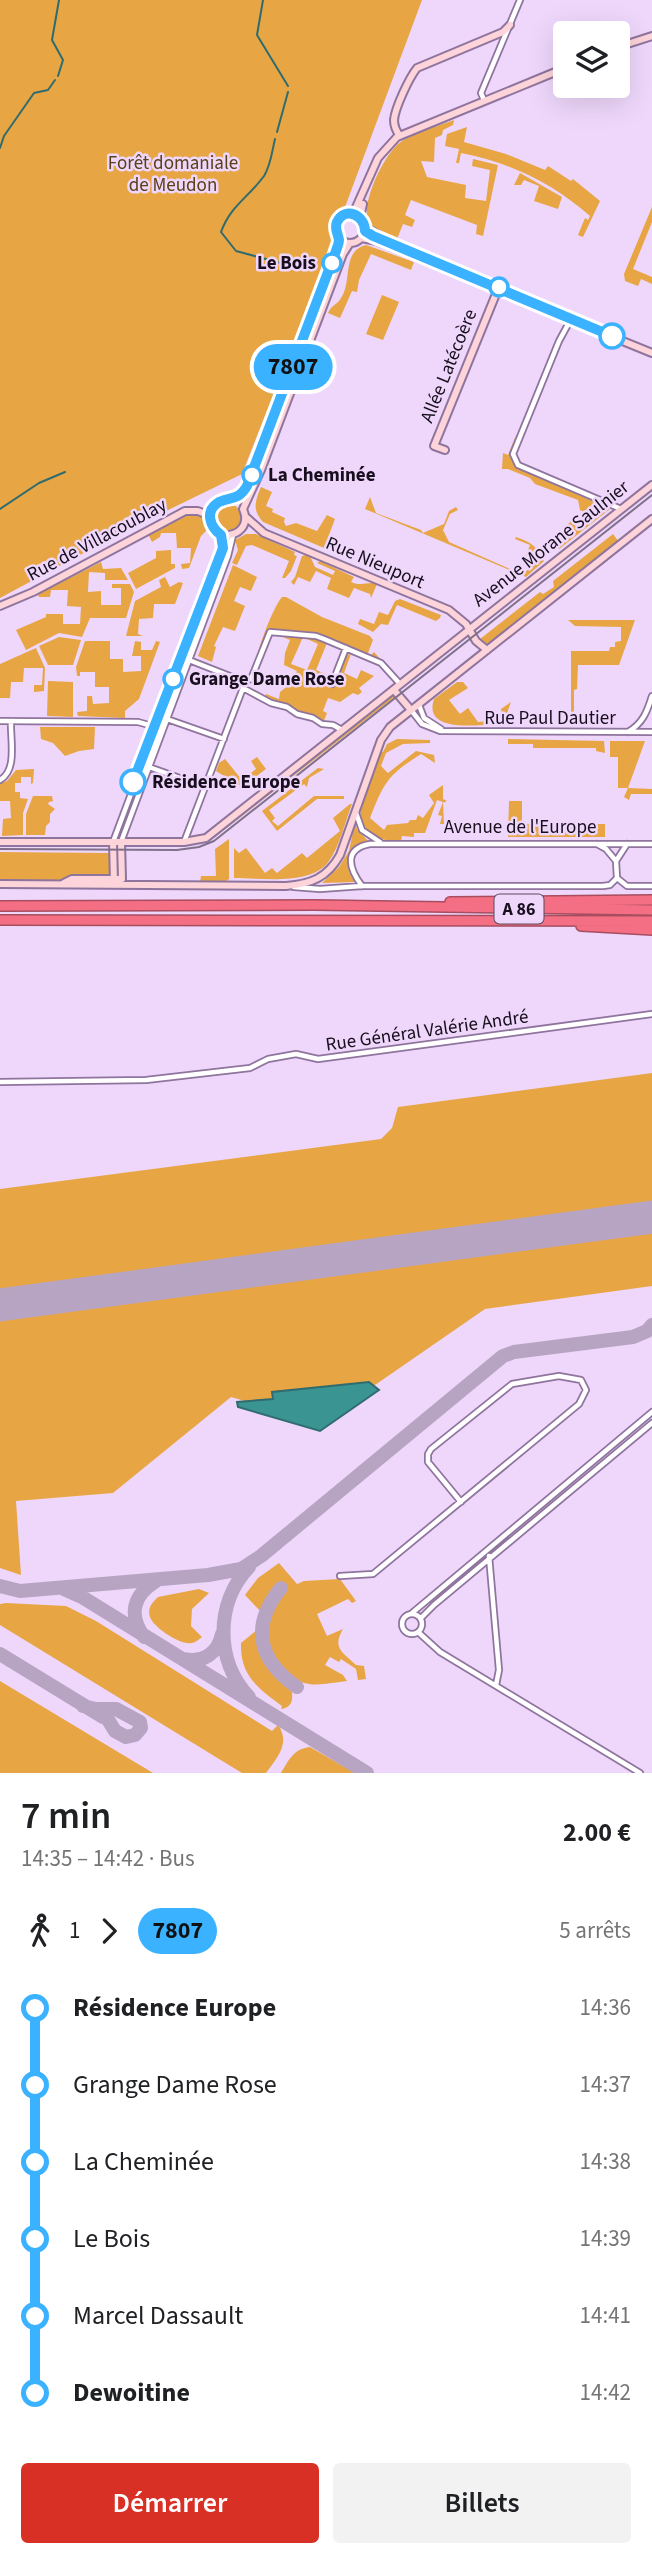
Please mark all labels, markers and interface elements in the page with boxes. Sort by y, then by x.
map controls [553,21,630,98]
button: layers [553,21,630,98]
park label: Forêt domaniale de Meudon [108,150,238,199]
place label: Le Bois [257,250,316,277]
marker: Le Bois [322,253,342,273]
unlabelled marker [489,277,509,297]
street label: Allée Latécoère [414,305,484,427]
unlabelled marker [599,323,625,349]
line badge: 7807 [244,344,342,390]
text: 7807 [268,349,318,384]
place label: La Cheminée [268,462,376,489]
marker: La Cheminée [242,465,262,485]
street label: Avenue Morane Saulnier [467,474,635,614]
street label: Rue de Villacoublay [22,492,172,588]
street label: Rue Nieuport [321,530,429,596]
place label: Grange Dame Rose [189,666,345,693]
marker: Grange Dame Rose [163,669,183,689]
street label: Rue Paul Dautier [484,705,616,732]
marker: Résidence Europe [120,769,146,795]
place label: Résidence Europe [152,769,301,796]
street label: Avenue de l'Europe [444,814,596,841]
road number: A 86 [494,894,544,924]
street label: Rue Général Valérie André [324,1003,530,1059]
text: 7 min [21,1789,111,1843]
text: 2.00 € [563,1814,631,1851]
text: 14:35 – 14:42 · Bus [21,1842,195,1875]
icon: walk [21,1912,59,1950]
icon: forward [90,1912,128,1950]
text: 7807 [152,1913,203,1948]
text: 1 [69,1914,80,1947]
text: 5 arrêts [559,1914,631,1947]
text: Résidence Europe [73,1989,276,2026]
text: 14:36 [580,1991,631,2024]
text: Grange Dame Rose [73,2066,277,2103]
text: 14:37 [580,2068,631,2101]
text: La Cheminée [73,2143,214,2180]
text: 14:38 [580,2145,631,2178]
text: Le Bois [73,2220,150,2257]
text: 14:39 [580,2222,631,2255]
text: Marcel Dassault [73,2297,243,2334]
text: 14:41 [580,2299,631,2332]
text: Dewoitine [73,2374,190,2411]
text: 14:42 [580,2376,631,2409]
button: Démarrer [21,2463,319,2543]
button: Billets [333,2463,631,2543]

